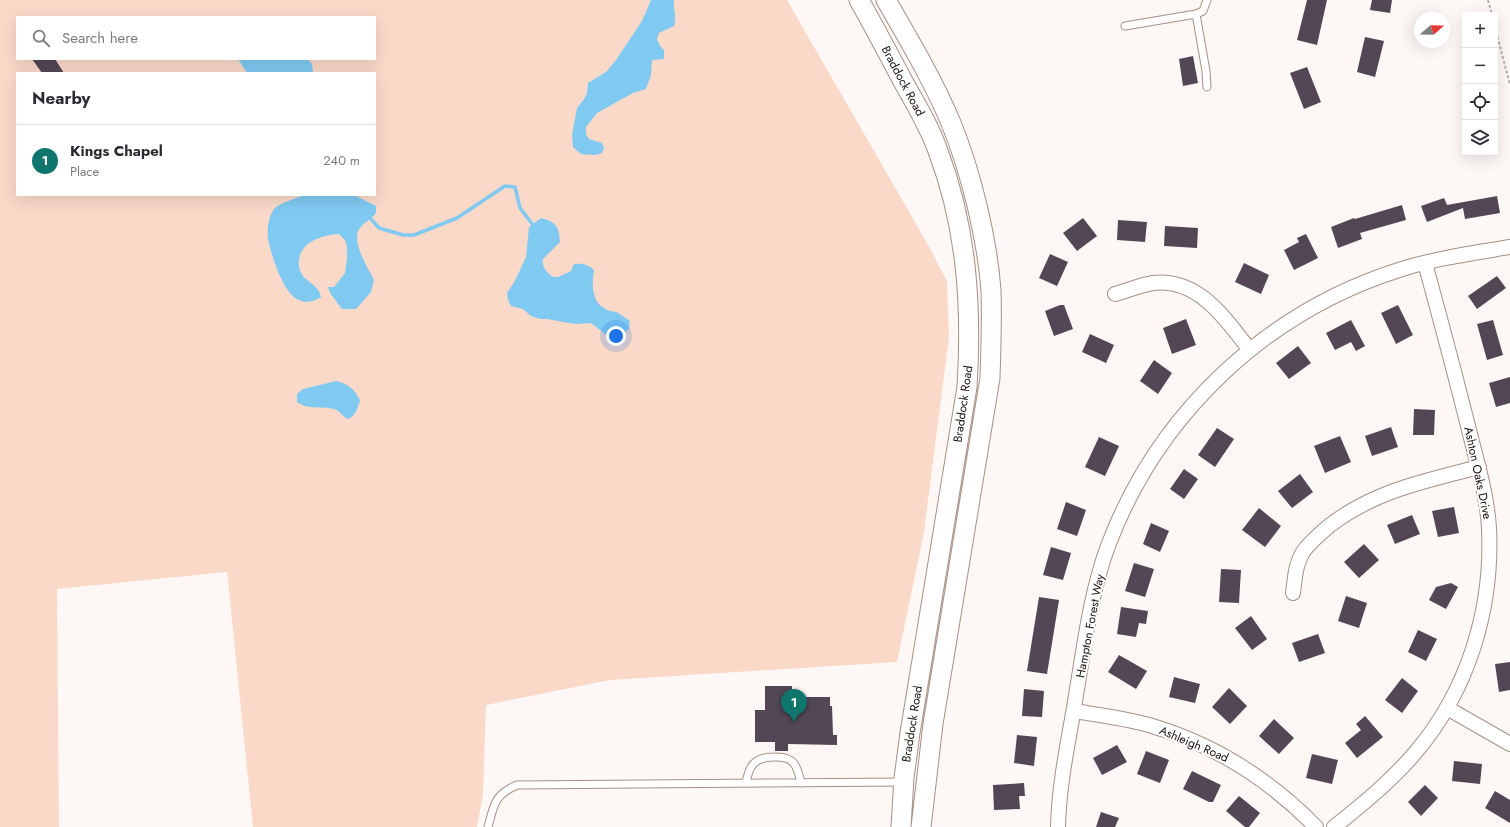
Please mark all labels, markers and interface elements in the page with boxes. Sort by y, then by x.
north arrow [1414,12,1450,48]
map controls [1462,12,1498,156]
button: + [1462,12,1498,48]
search box [16,16,376,60]
icon: search [30,27,52,49]
text: Search here [62,27,138,49]
street label: Braddock Road [877,43,929,119]
button: − [1462,48,1498,84]
button: locate [1462,84,1498,120]
text: Nearby [32,86,90,110]
button: layers [1462,120,1498,156]
text: Kings Chapel [70,140,163,162]
text: 1 [42,151,48,170]
text: 240 m [323,151,360,170]
text: Place [70,162,99,181]
your location [606,326,626,346]
street label: Braddock Road [949,364,977,444]
street label: Ashton Oaks Drive [1459,425,1497,521]
street label: Hampton Forest Way [1071,572,1109,679]
street label: Braddock Road [897,684,927,764]
pin: 1 [781,689,807,722]
street label: Ashleigh Road [1157,721,1231,767]

